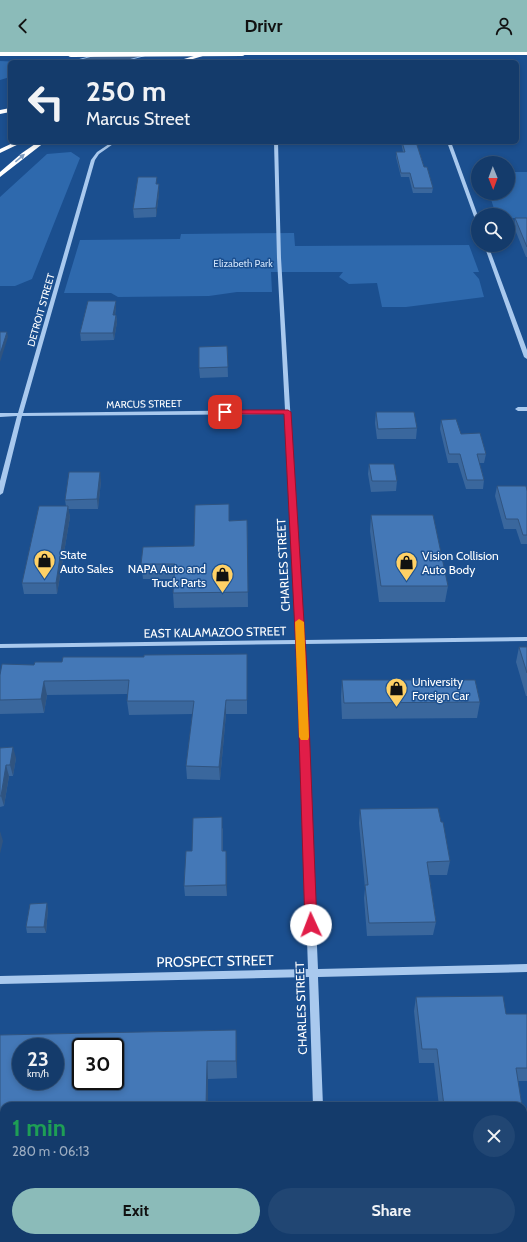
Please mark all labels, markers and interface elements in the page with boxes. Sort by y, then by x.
icon: back [12,15,34,37]
text: Drivr [245,15,282,37]
icon: person [493,15,515,37]
text: 250 m [86,74,166,108]
icon: left [20,76,72,128]
text: Marcus Street [86,108,190,130]
one-way arrow [15,153,26,162]
north arrow [471,156,515,200]
map controls [471,156,515,252]
button: search [471,208,515,252]
park label: Elizabeth Park [213,257,273,270]
street label: DETROIT STREET [24,271,58,348]
pin [208,395,242,429]
street label: MARCUS STREET [106,397,182,411]
icon: arrive [214,401,236,423]
street label: CHARLES STREET [273,517,293,612]
place label: State Auto Sales [60,547,114,576]
shop icon: State Auto Sales [31,548,57,581]
place label: Vision Collision Auto Body [422,548,499,577]
shop icon: Vision Collision Auto Body [394,549,420,582]
place label: NAPA Auto and Truck Parts [128,561,206,590]
shop icon: NAPA Auto and Truck Parts [209,562,235,595]
street label: EAST KALAMAZOO STREET [143,623,287,641]
place label: University Foreign Car [412,674,469,703]
shop icon: University Foreign Car [384,675,410,708]
position arrow [290,904,332,946]
street label: PROSPECT STREET [156,951,274,971]
street label: CHARLES STREET [292,961,310,1055]
speed limit sign: 30 [72,1038,124,1090]
text: 23 [27,1047,49,1071]
text: km/h [27,1067,49,1080]
text: 1 min [12,1113,66,1142]
button: close [473,1115,515,1157]
text: 280 m · 06:13 [12,1143,89,1159]
button: Exit [12,1188,260,1234]
button: Share [268,1188,515,1234]

